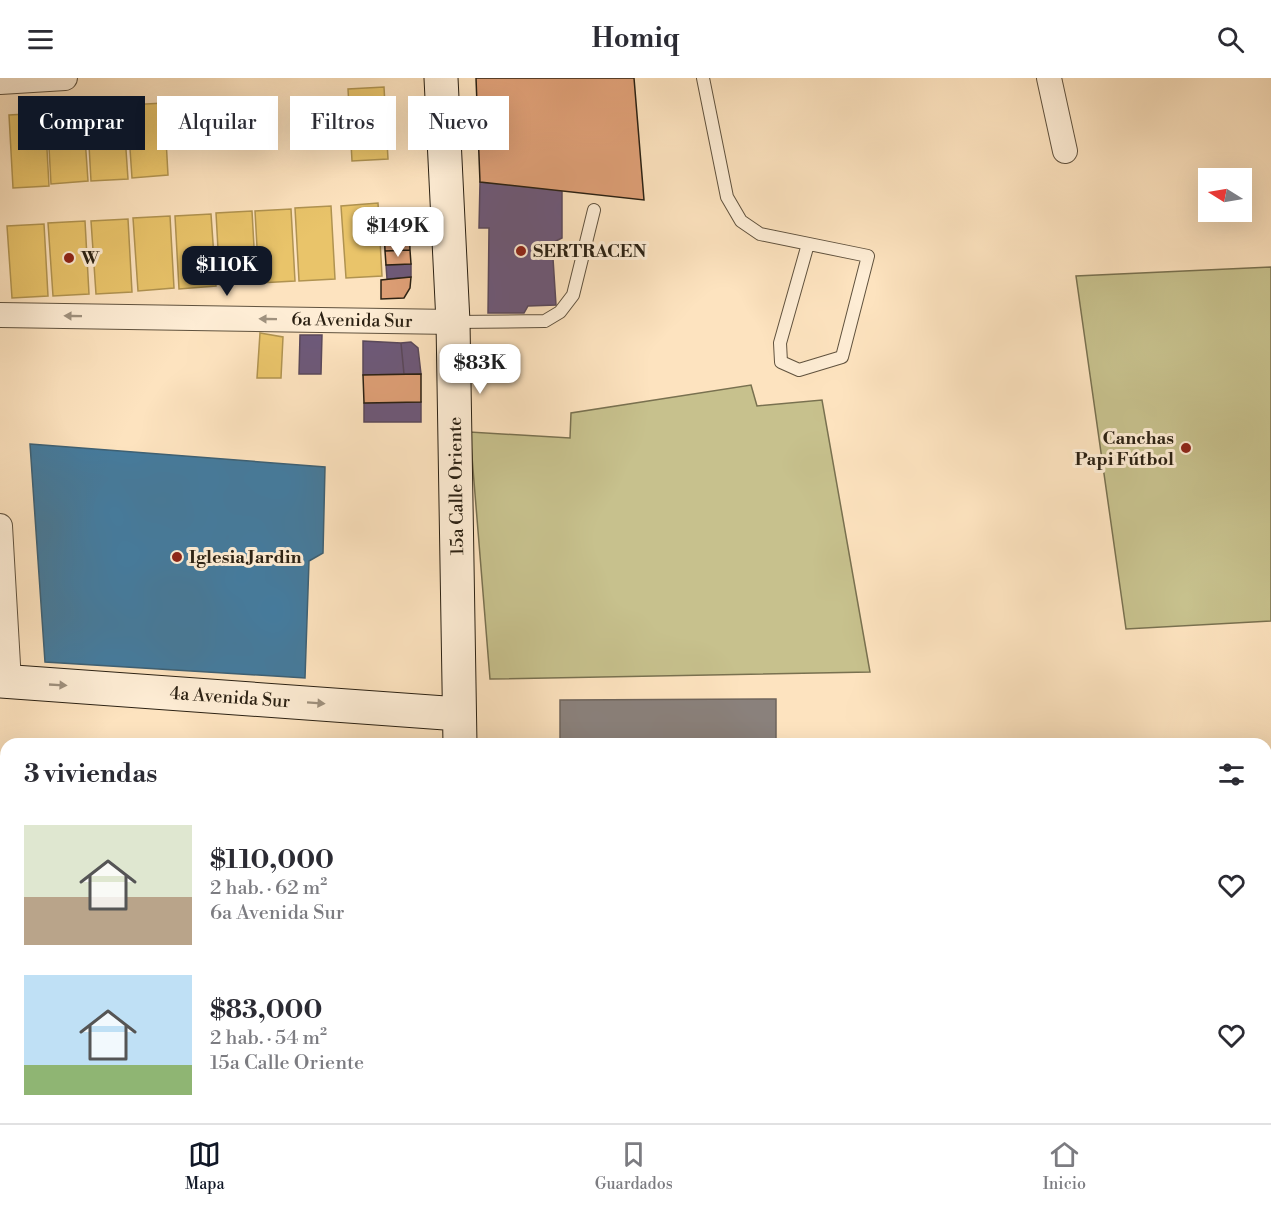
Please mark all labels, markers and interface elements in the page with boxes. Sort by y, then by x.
text: Homiq [591,22,680,56]
icon: menu [24,23,57,56]
icon: search [1214,23,1247,56]
chip: Comprar [18,96,145,150]
chip: Alquilar [157,96,278,150]
chip: Filtros [290,96,396,150]
chip: Nuevo [408,96,509,150]
north arrow [1198,168,1252,222]
map controls [1198,168,1252,222]
pin: $149K [356,207,440,258]
text: $149K [367,214,429,239]
place label: SERTRACEN [533,240,647,263]
marker: SERTRACEN [514,244,528,258]
pin: $110K [185,246,269,297]
place label: W [80,247,100,270]
marker: W [62,251,76,265]
text: $110K [196,253,258,278]
street label: 6a Avenida Sur [291,308,413,333]
one-way arrow [64,311,83,321]
one-way arrow [259,314,278,324]
pin: $83K [444,344,516,395]
text: $83K [454,351,506,376]
street label: 15a Calle Oriente [444,416,469,556]
place label: Canchas Papi Fútbol [1075,427,1174,471]
marker: Canchas Papi Fútbol [1179,441,1193,455]
place label: Iglesia Jardin [189,546,302,569]
marker: Iglesia Jardin [170,550,184,564]
one-way arrow [49,680,68,689]
street label: 4a Avenida Sur [169,682,291,713]
one-way arrow [306,698,325,708]
text: 3 viviendas [24,758,157,790]
icon: filters [1215,758,1248,791]
text: $110,000 [210,844,334,876]
icon: home [72,849,144,921]
icon: heart [1215,869,1248,902]
text: 2 hab. · 62 m² [210,876,327,901]
text: 6a Avenida Sur [210,901,345,926]
text: $83,000 [210,994,322,1026]
icon: home [72,999,144,1071]
icon: heart [1215,1019,1248,1052]
text: 2 hab. · 54 m² [210,1026,327,1051]
text: 15a Calle Oriente [210,1051,364,1076]
tab: Mapa [185,1138,225,1194]
tab: Guardados [595,1138,673,1194]
tab: Inicio [1043,1138,1086,1194]

